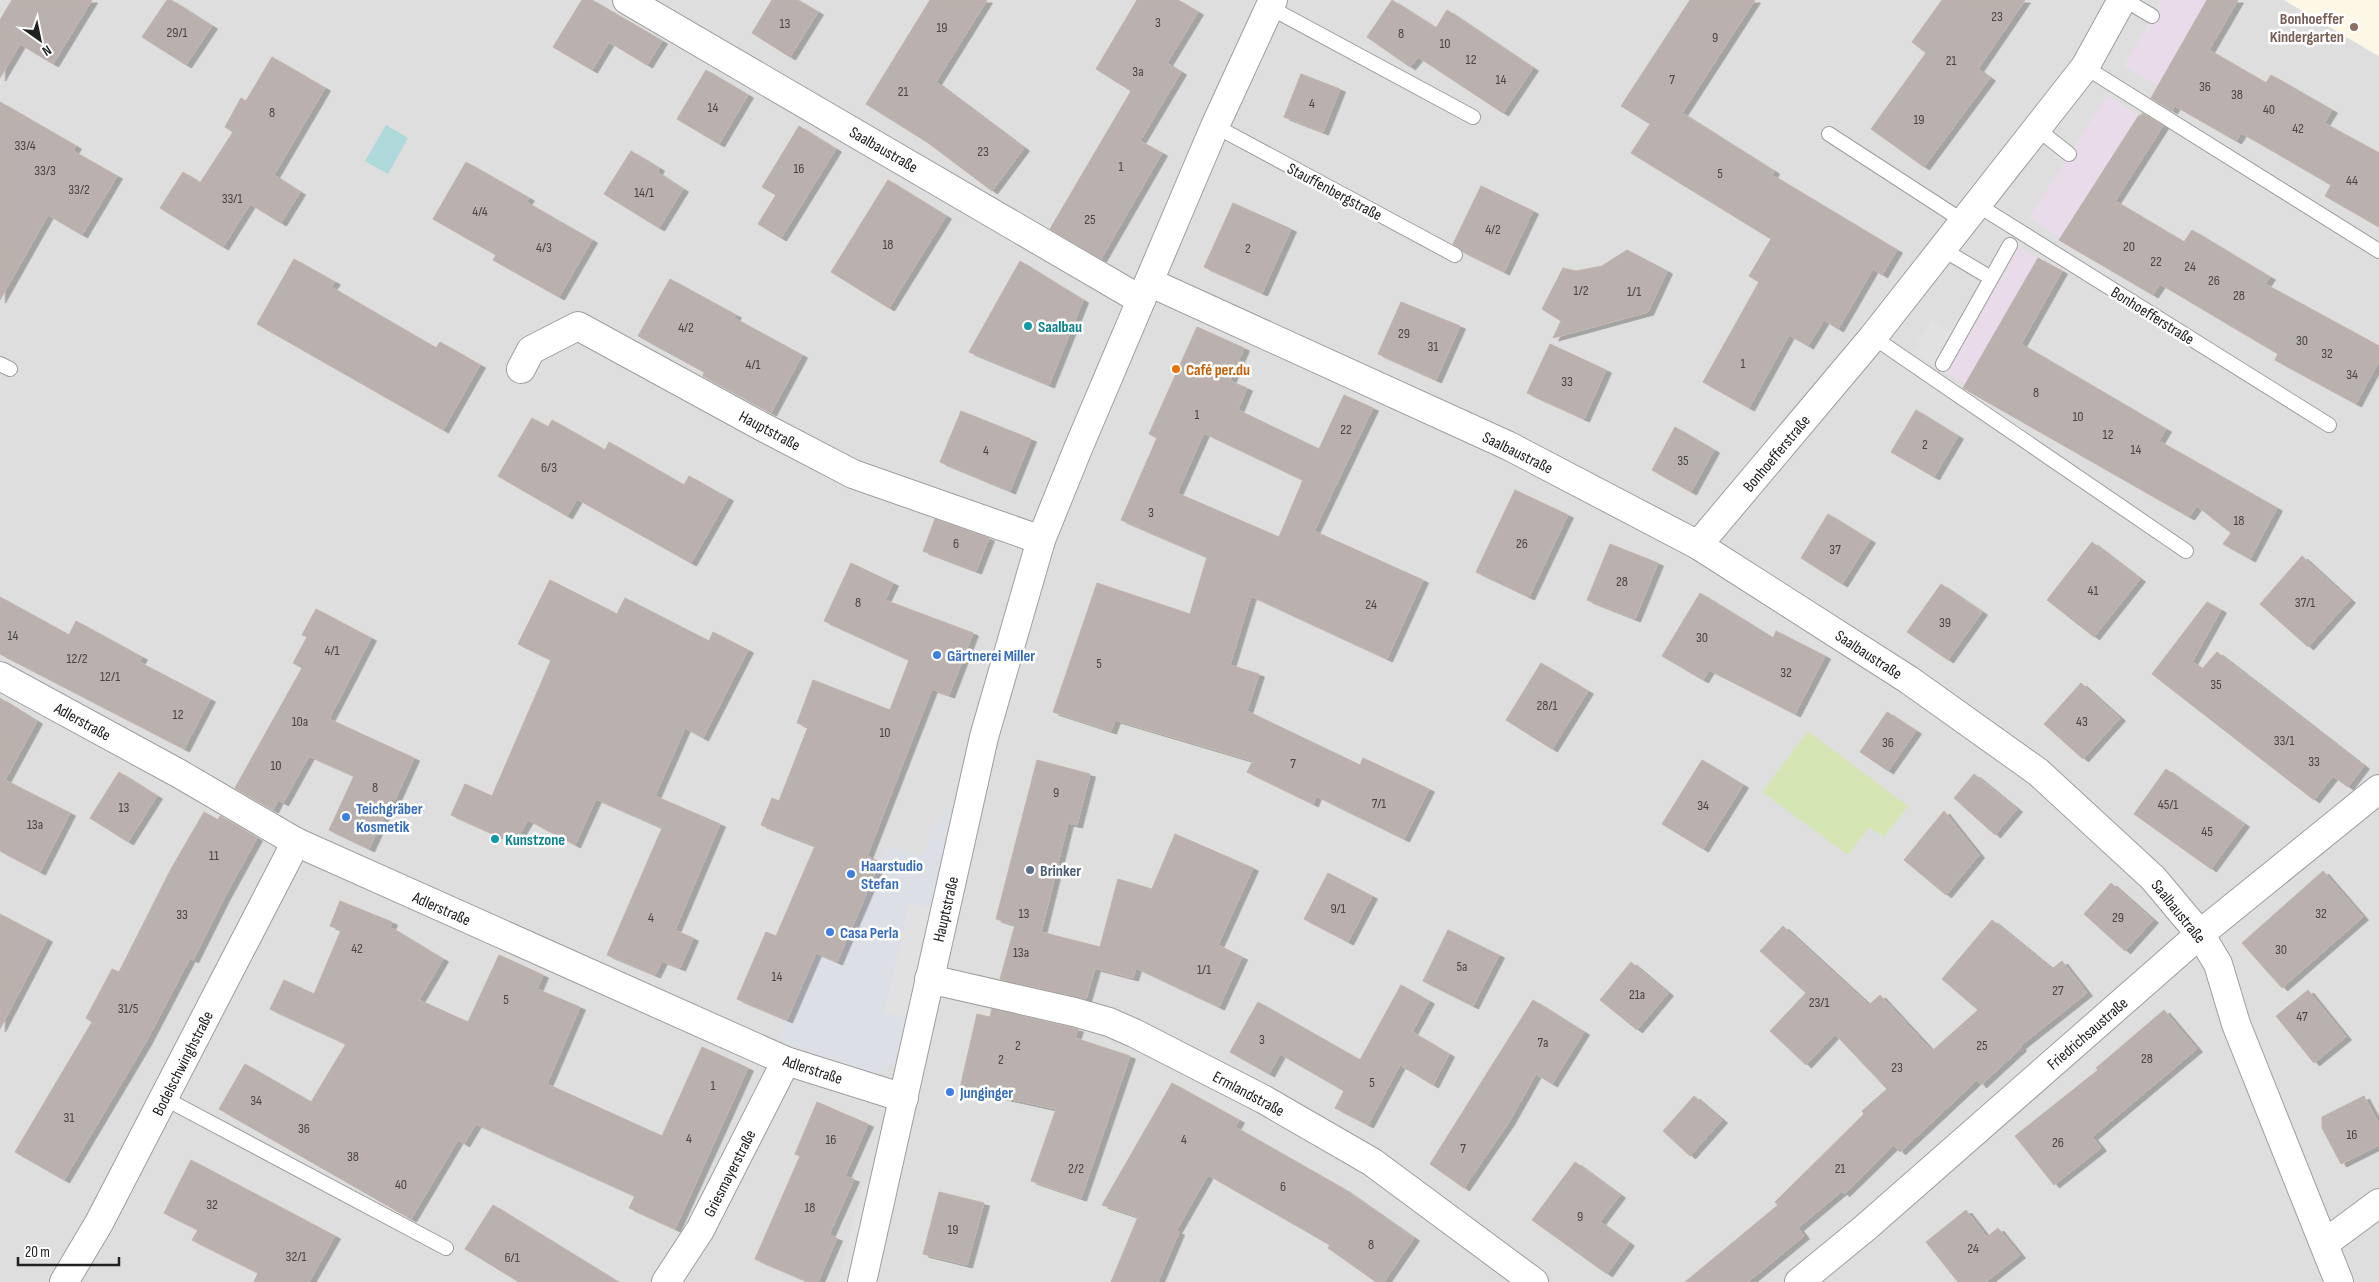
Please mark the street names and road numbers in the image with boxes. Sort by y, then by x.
street label: Saalbaustraße [846,123,921,177]
street label: Stauffenbergstraße [1284,159,1385,225]
street label: Bonhoefferstraße [2107,283,2197,349]
street label: Hauptstraße [735,407,803,455]
street label: Bonhoefferstraße [1740,412,1815,496]
street label: Saalbaustraße [1479,428,1556,479]
street label: Saalbaustraße [1831,627,1905,684]
street label: Adlerstraße [50,699,114,745]
street label: Hauptstraße [930,875,963,944]
street label: Saalbaustraße [2147,876,2209,947]
street label: Adlerstraße [409,888,473,931]
street label: Friedrichsaustraße [2044,994,2132,1074]
street label: Bodelschwinghstraße [149,1008,218,1119]
street label: Adlerstraße [779,1052,845,1089]
street label: Ermlandstraße [1209,1068,1287,1121]
street label: Griesmayerstraße [700,1127,760,1220]

